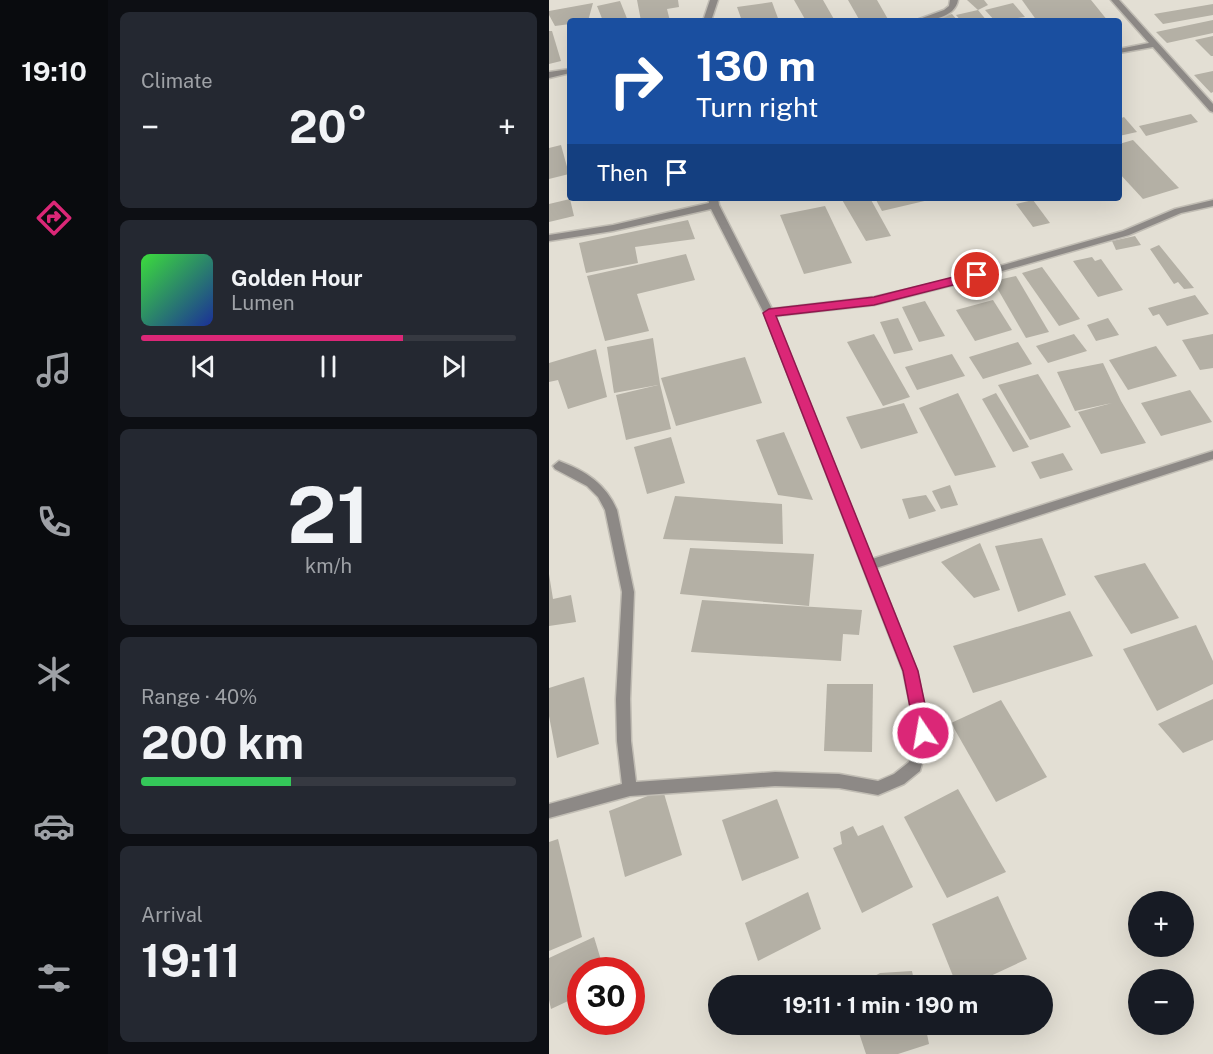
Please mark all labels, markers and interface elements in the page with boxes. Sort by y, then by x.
text: 130 m [696,41,816,90]
icon: right [597,42,675,120]
text: 19:10 [21,55,87,87]
text: Climate [141,69,213,93]
text: Turn right [696,91,819,123]
text: 20° [289,100,368,153]
text: − [141,108,159,146]
text: + [498,108,516,146]
icon: arrive [660,156,693,189]
text: Then [597,160,648,186]
icon: directions [33,197,75,239]
pin [951,249,1002,300]
icon: arrive [960,258,993,291]
text: Golden Hour [231,265,362,291]
text: Lumen [231,291,295,315]
icon: music [33,349,75,391]
icon: previous [187,350,220,383]
icon: pause [312,350,345,383]
icon: next [437,350,470,383]
text: 21 [287,469,370,561]
icon: phone [33,501,75,543]
text: km/h [305,554,352,578]
icon: climate [33,653,75,695]
text: Range · 40% [141,685,257,709]
position arrow [891,701,955,765]
text: 200 km [141,716,304,769]
icon: car [33,805,75,847]
map controls [1128,891,1194,1035]
button: + [1128,891,1194,957]
text: Arrival [141,903,203,927]
text: 19:11 [141,934,241,987]
icon: filters [33,957,75,999]
speed limit sign: 30 [567,957,645,1035]
button: − [1128,969,1194,1035]
text: 19:11 · 1 min · 190 m [783,992,978,1018]

